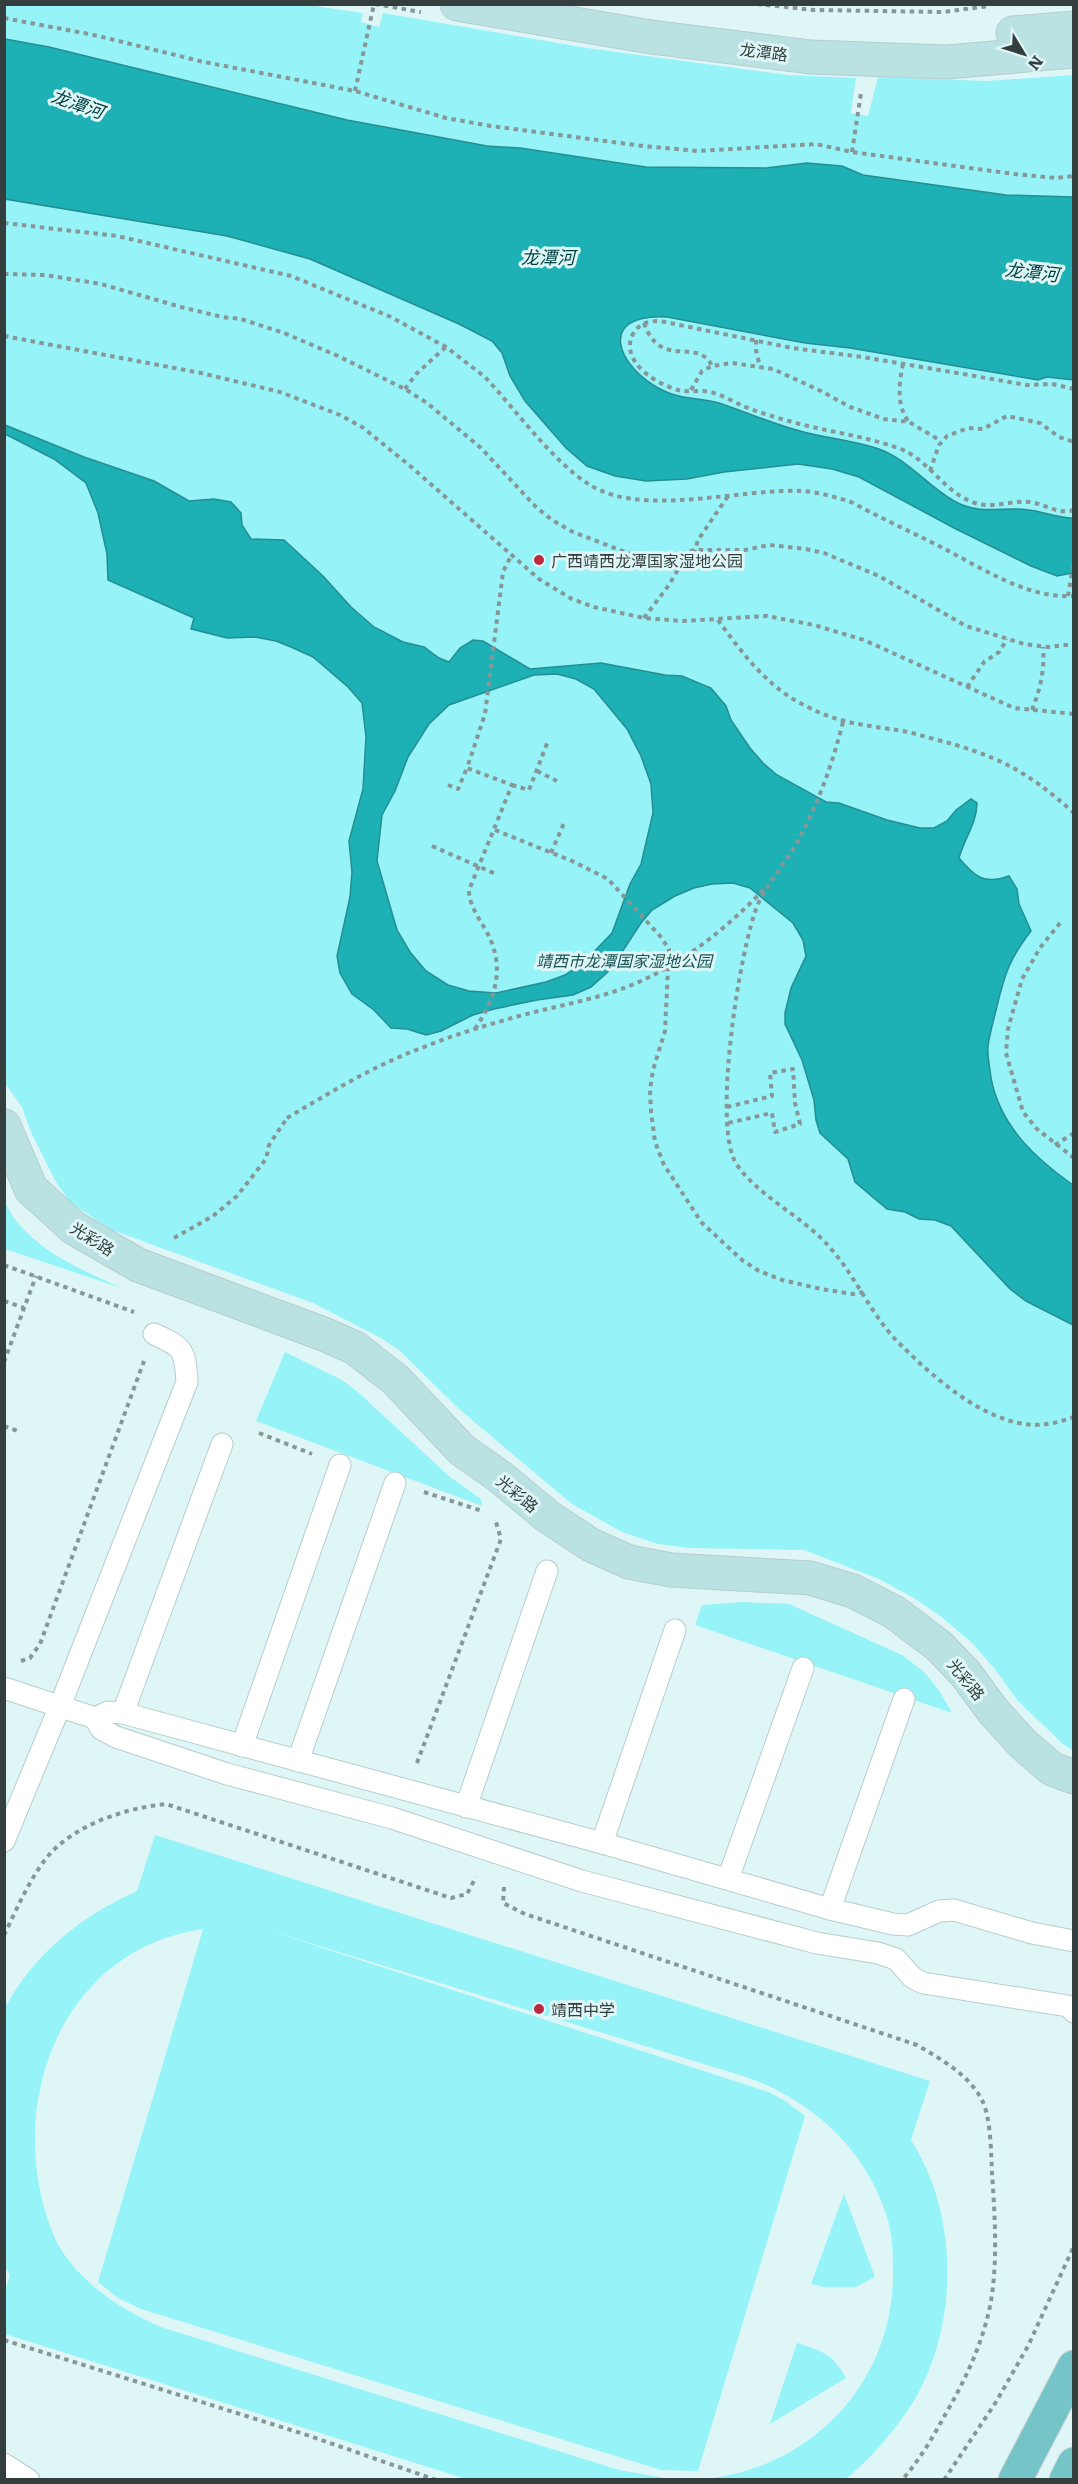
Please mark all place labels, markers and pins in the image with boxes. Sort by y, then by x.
place label: 广西靖西龙潭国家湿地公园 [551,548,743,572]
marker: 广西靖西龙潭国家湿地公园 [532,553,546,567]
place label: 靖西中学 [551,1997,615,2021]
marker: 靖西中学 [532,2002,546,2016]

